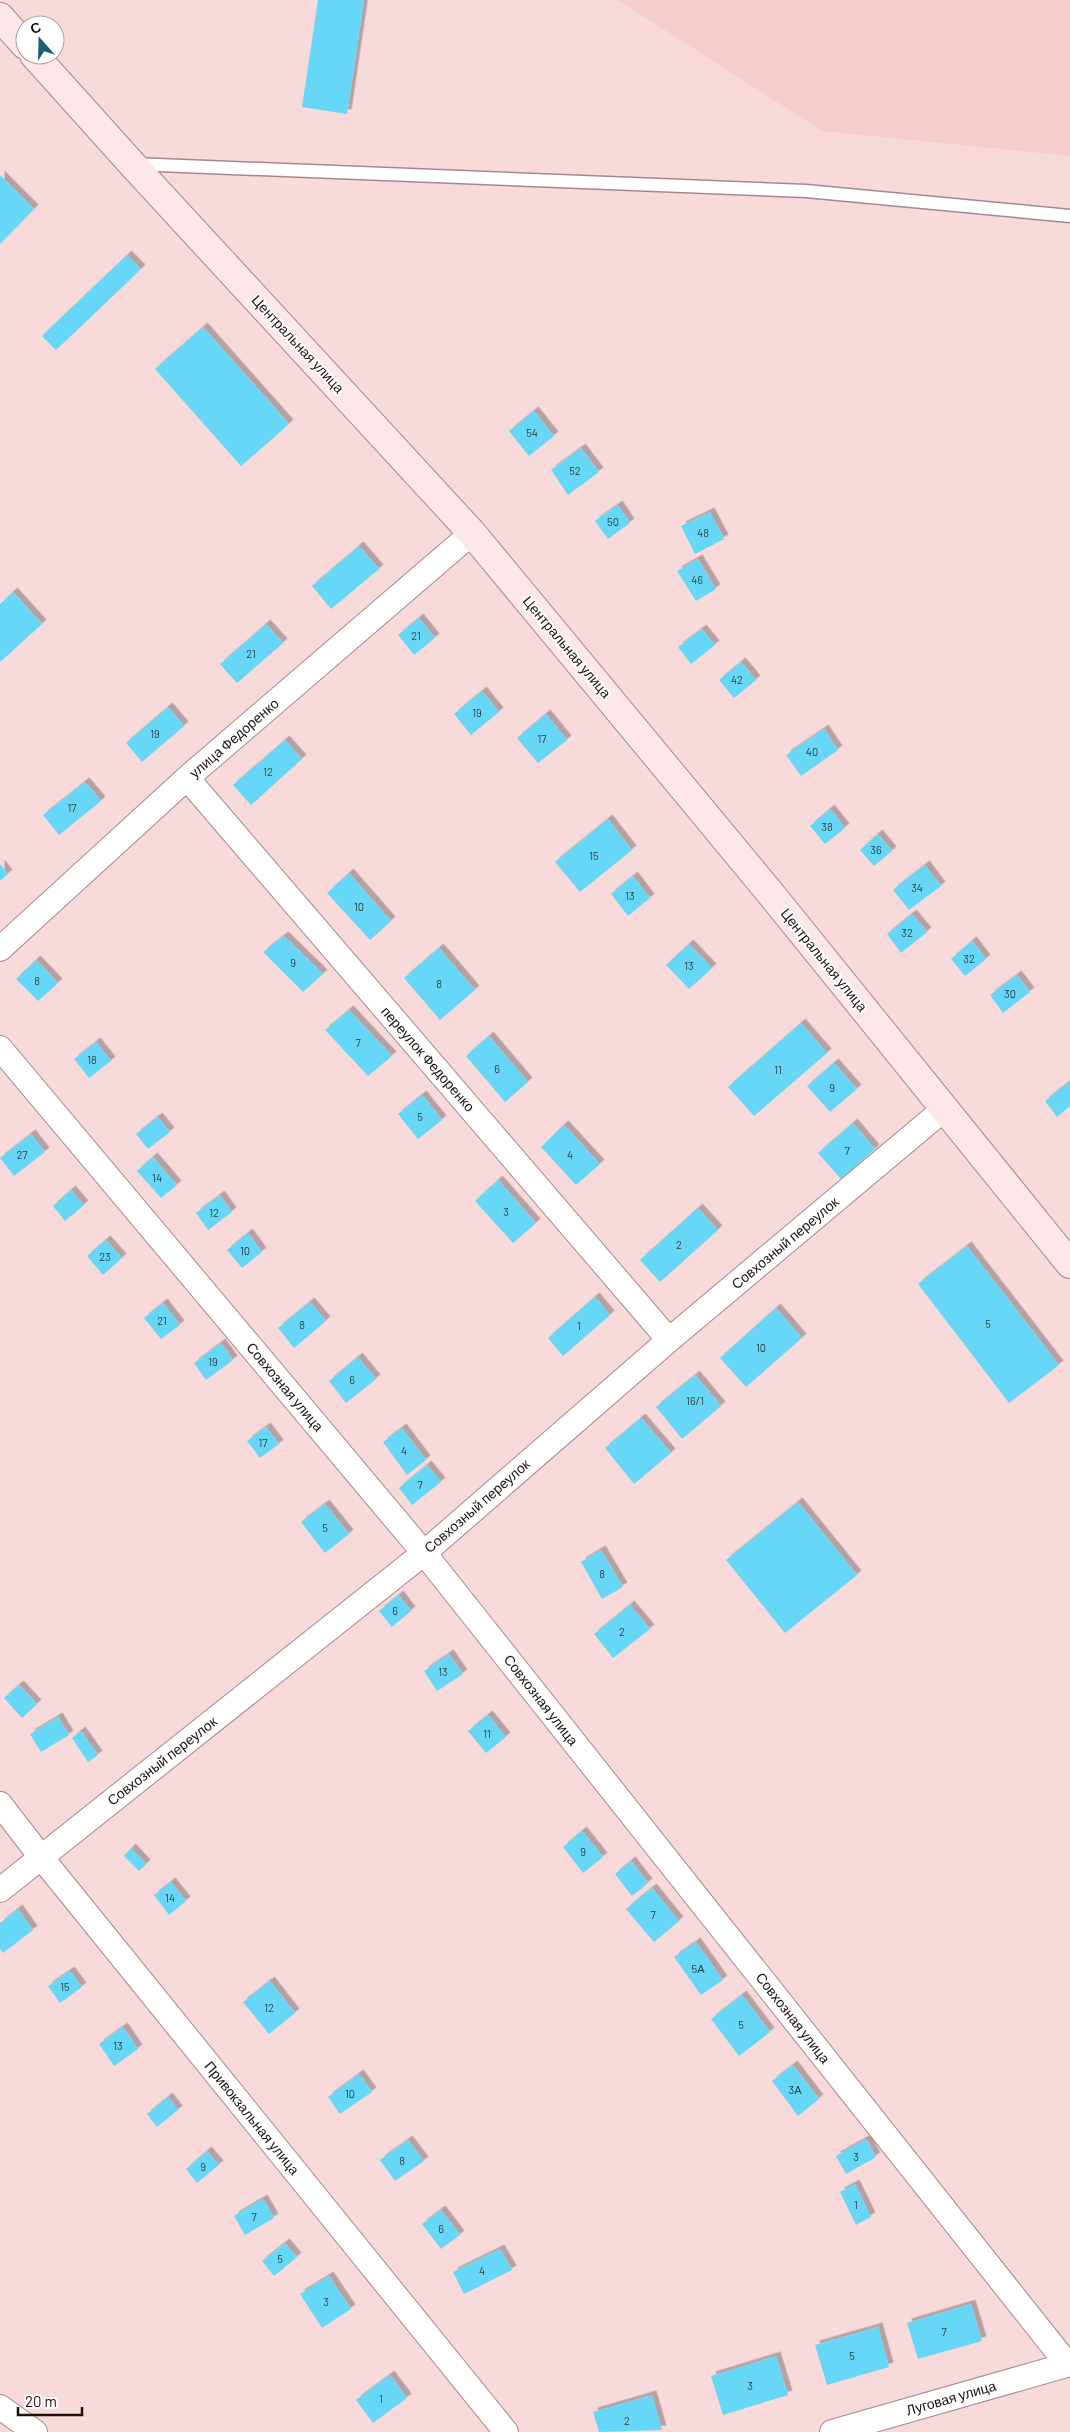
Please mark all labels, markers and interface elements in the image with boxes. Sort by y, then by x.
north arrow [15,15,65,65]
text: С [28,18,43,37]
street label: Центральная улица [249,291,348,396]
house number: 54 [526,426,538,439]
house number: 52 [569,464,581,477]
house number: 50 [607,515,619,528]
house number: 48 [697,526,709,539]
house number: 46 [691,573,703,586]
street label: Центральная улица [520,592,615,701]
house number: 21 [411,629,421,642]
house number: 21 [246,647,256,660]
house number: 42 [731,673,743,686]
street label: улица Федоренко [186,694,282,781]
house number: 19 [472,706,482,719]
house number: 19 [150,727,160,740]
house number: 17 [537,732,547,745]
house number: 40 [806,745,818,758]
house number: 12 [263,765,273,778]
house number: 17 [67,801,77,814]
house number: 38 [821,820,833,833]
house number: 36 [870,843,882,856]
house number: 15 [589,849,599,862]
house number: 34 [911,881,923,894]
house number: 13 [625,889,635,902]
house number: 10 [354,900,364,913]
street label: Центральная улица [778,905,871,1015]
house number: 32 [901,926,913,939]
house number: 32 [963,952,975,965]
house number: 9 [290,956,296,969]
house number: 13 [684,959,694,972]
house number: 8 [34,974,40,987]
house number: 8 [436,977,442,990]
house number: 30 [1004,987,1016,1000]
street label: переулок Федоренко [378,1003,479,1115]
house number: 7 [355,1036,361,1049]
house number: 18 [87,1053,97,1066]
house number: 6 [494,1062,500,1075]
house number: 11 [774,1063,782,1076]
house number: 9 [829,1081,835,1094]
house number: 5 [417,1110,423,1123]
house number: 7 [844,1144,850,1157]
house number: 27 [16,1148,28,1161]
house number: 4 [567,1148,573,1161]
house number: 14 [152,1171,162,1184]
street label: Совхозный переулок [728,1192,842,1292]
house number: 3 [503,1205,509,1218]
house number: 12 [209,1206,219,1219]
house number: 2 [676,1238,682,1251]
house number: 10 [240,1244,250,1257]
house number: 23 [99,1250,111,1263]
house number: 21 [157,1314,167,1327]
house number: 5 [985,1317,991,1330]
house number: 8 [299,1318,305,1331]
house number: 1 [577,1319,581,1332]
street label: Совхозная улица [243,1339,328,1435]
house number: 10 [756,1341,766,1354]
house number: 19 [208,1355,218,1368]
house number: 6 [349,1373,355,1386]
house number: 16/1 [686,1394,704,1407]
house number: 17 [258,1436,268,1449]
house number: 4 [401,1444,407,1457]
street label: Совхозный переулок [420,1455,534,1556]
house number: 7 [417,1478,423,1491]
house number: 5 [322,1521,328,1534]
house number: 8 [599,1567,605,1580]
house number: 6 [392,1604,398,1617]
house number: 2 [619,1625,625,1638]
street label: Совхозная улица [501,1651,582,1749]
house number: 13 [438,1665,448,1678]
street label: Совхозный переулок [104,1712,221,1809]
house number: 11 [483,1727,491,1740]
house number: 9 [580,1845,586,1858]
house number: 14 [165,1891,175,1904]
house number: 7 [650,1908,656,1921]
house number: 5А [692,1962,705,1975]
street label: Совхозная улица [753,1969,834,2067]
house number: 15 [60,1980,70,1993]
house number: 12 [264,2001,274,2014]
house number: 5 [738,2018,744,2031]
house number: 13 [113,2039,123,2052]
street label: Привокзальная улица [201,2058,304,2178]
house number: 3А [788,2083,802,2096]
house number: 10 [345,2087,355,2100]
house number: 3 [853,2150,859,2163]
house number: 8 [399,2154,405,2167]
house number: 9 [200,2160,206,2173]
house number: 1 [854,2198,858,2211]
house number: 7 [251,2210,257,2223]
house number: 6 [438,2222,444,2235]
house number: 5 [277,2252,283,2265]
house number: 4 [479,2264,485,2277]
house number: 3 [323,2295,329,2308]
house number: 7 [941,2325,947,2338]
house number: 5 [849,2349,855,2362]
street label: Луговая улица [904,2376,998,2418]
house number: 3 [747,2379,753,2392]
scale bar [18,2384,81,2416]
text: 20 m [25,2392,57,2410]
house number: 1 [379,2392,383,2405]
house number: 2 [624,2414,630,2427]

